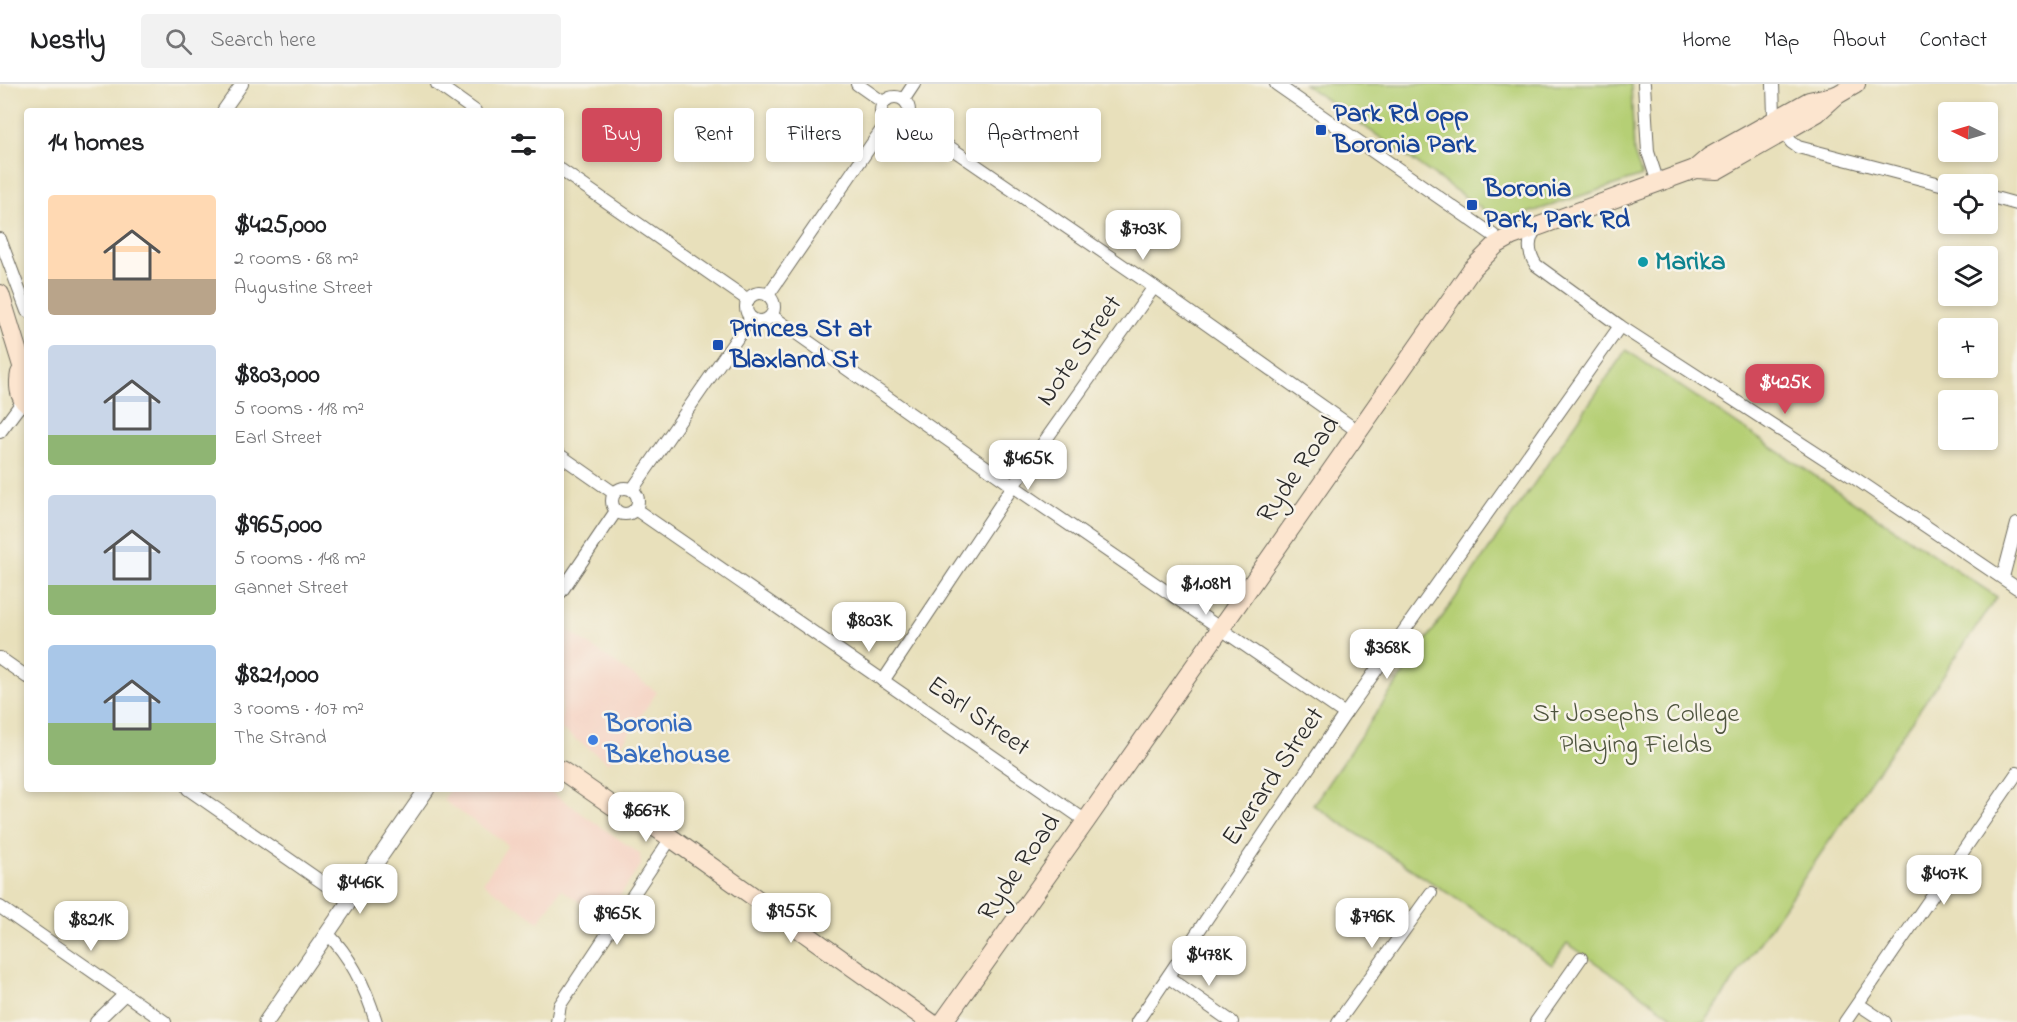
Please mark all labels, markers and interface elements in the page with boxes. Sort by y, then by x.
search box [141,14,561,68]
text: Nestly [30,21,105,62]
icon: search [162,25,195,58]
text: Search here [210,25,316,57]
text: Home [1682,26,1731,56]
text: Map [1764,26,1799,56]
text: About [1832,26,1886,56]
text: Contact [1919,26,1987,56]
place label: Park Rd opp Boronia Park [1331,95,1477,165]
north arrow [1938,102,1998,162]
map controls [1938,102,1998,450]
chip: Buy [582,108,662,162]
chip: Rent [674,108,754,162]
chip: Filters [766,108,863,162]
chip: New [875,108,954,162]
chip: Apartment [966,108,1101,162]
marker: Park Rd opp Boronia Park [1314,123,1328,137]
text: 14 homes [48,125,144,163]
icon: filters [507,128,540,161]
place label: Boronia Park, Park Rd [1482,170,1631,240]
button: locate [1938,174,1998,234]
marker: Boronia Park, Park Rd [1465,198,1479,212]
text: $425,000 [234,207,326,245]
pin: $703K [1101,210,1185,261]
text: $703K [1120,215,1166,244]
icon: home [96,219,168,291]
place label: Marika [1655,243,1726,282]
text: 2 rooms · 68 m² [234,245,359,274]
button: layers [1938,246,1998,306]
marker: Marika [1636,255,1650,269]
text: Augustine Street [234,274,373,303]
street label: Note Street [1027,287,1133,415]
place label: Princes St at Blaxland St [728,310,873,380]
button: + [1938,318,1998,378]
marker: Princes St at Blaxland St [711,338,725,352]
text: $803,000 [234,357,320,395]
pin: $425K [1743,364,1827,415]
icon: home [96,369,168,441]
text: $425K [1759,369,1811,398]
button: − [1938,390,1998,450]
text: 5 rooms · 118 m² [234,395,364,424]
street label: Ryde Road [1248,408,1350,532]
text: Earl Street [234,424,322,453]
pin: $465K [986,440,1070,491]
text: $465K [1003,445,1053,474]
text: $965,000 [234,507,322,545]
icon: home [96,519,168,591]
text: 5 rooms · 148 m² [234,545,366,574]
pin: $1.08M [1157,565,1255,616]
text: $1.08M [1181,570,1231,599]
text: Gannet Street [234,574,348,603]
pin: $803K [827,602,911,653]
text: $803K [846,607,892,636]
pin: $368K [1345,629,1429,680]
text: $368K [1364,634,1410,663]
text: $821,000 [234,657,319,695]
street label: Earl Street [918,667,1038,767]
icon: home [96,669,168,741]
text: 3 rooms · 107 m² [234,695,364,724]
park label: St Josephs College Playing Fields [1533,695,1740,765]
street label: Everard Street [1213,699,1335,855]
place label: Boronia Bakehouse [603,705,731,775]
text: The Strand [234,724,327,753]
marker: Boronia Bakehouse [586,733,600,747]
pin: $667K [604,792,688,843]
text: $667K [622,797,670,826]
street label: Ryde Road [969,806,1071,930]
pin: $407K [1902,855,1986,906]
text: $407K [1921,860,1967,889]
pin: $446K [318,864,402,915]
text: $446K [336,869,384,898]
pin: $955K [749,893,833,944]
pin: $965K [575,895,659,946]
text: $955K [766,898,816,927]
pin: $796K [1330,898,1414,949]
text: $965K [593,900,641,929]
pin: $821K [49,901,133,952]
text: $796K [1350,903,1394,932]
text: $821K [68,906,114,935]
pin: $478K [1167,936,1251,987]
text: $478K [1186,941,1232,970]

